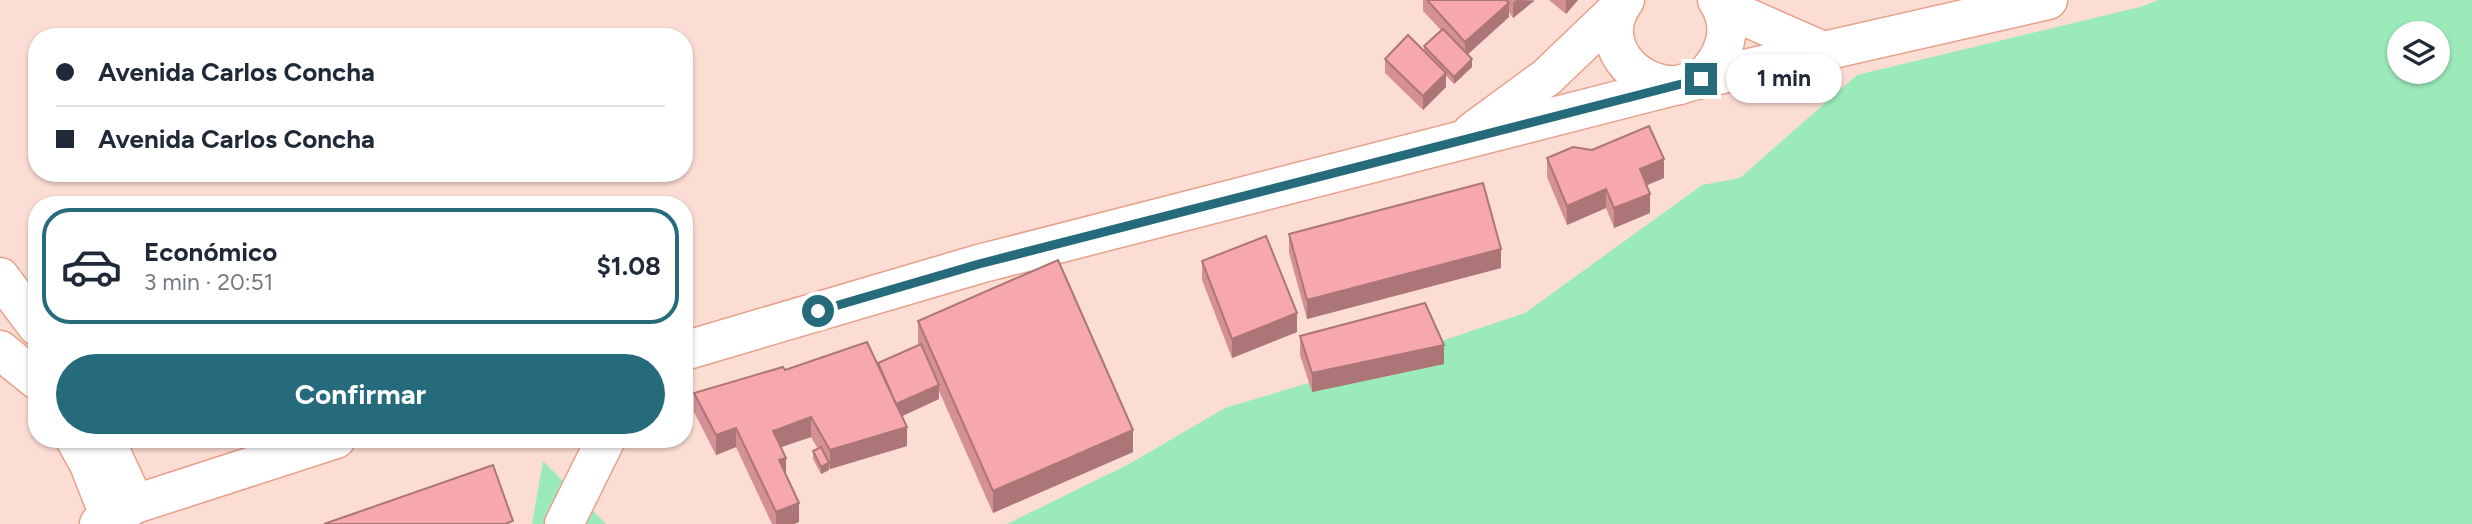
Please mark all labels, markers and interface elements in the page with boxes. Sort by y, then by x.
map controls [2387,21,2450,84]
button: layers [2387,21,2450,84]
callout: 1 min [1726,55,1841,104]
text: Avenida Carlos Concha [98,56,375,88]
route end [1685,63,1717,95]
text: 1 min [1757,64,1811,92]
text: Avenida Carlos Concha [98,123,375,155]
icon: car [60,235,123,298]
text: Económico [144,236,277,268]
text: $1.08 [596,250,661,282]
text: 3 min · 20:51 [144,268,273,296]
route start [802,295,834,327]
button: Confirmar [56,354,665,434]

